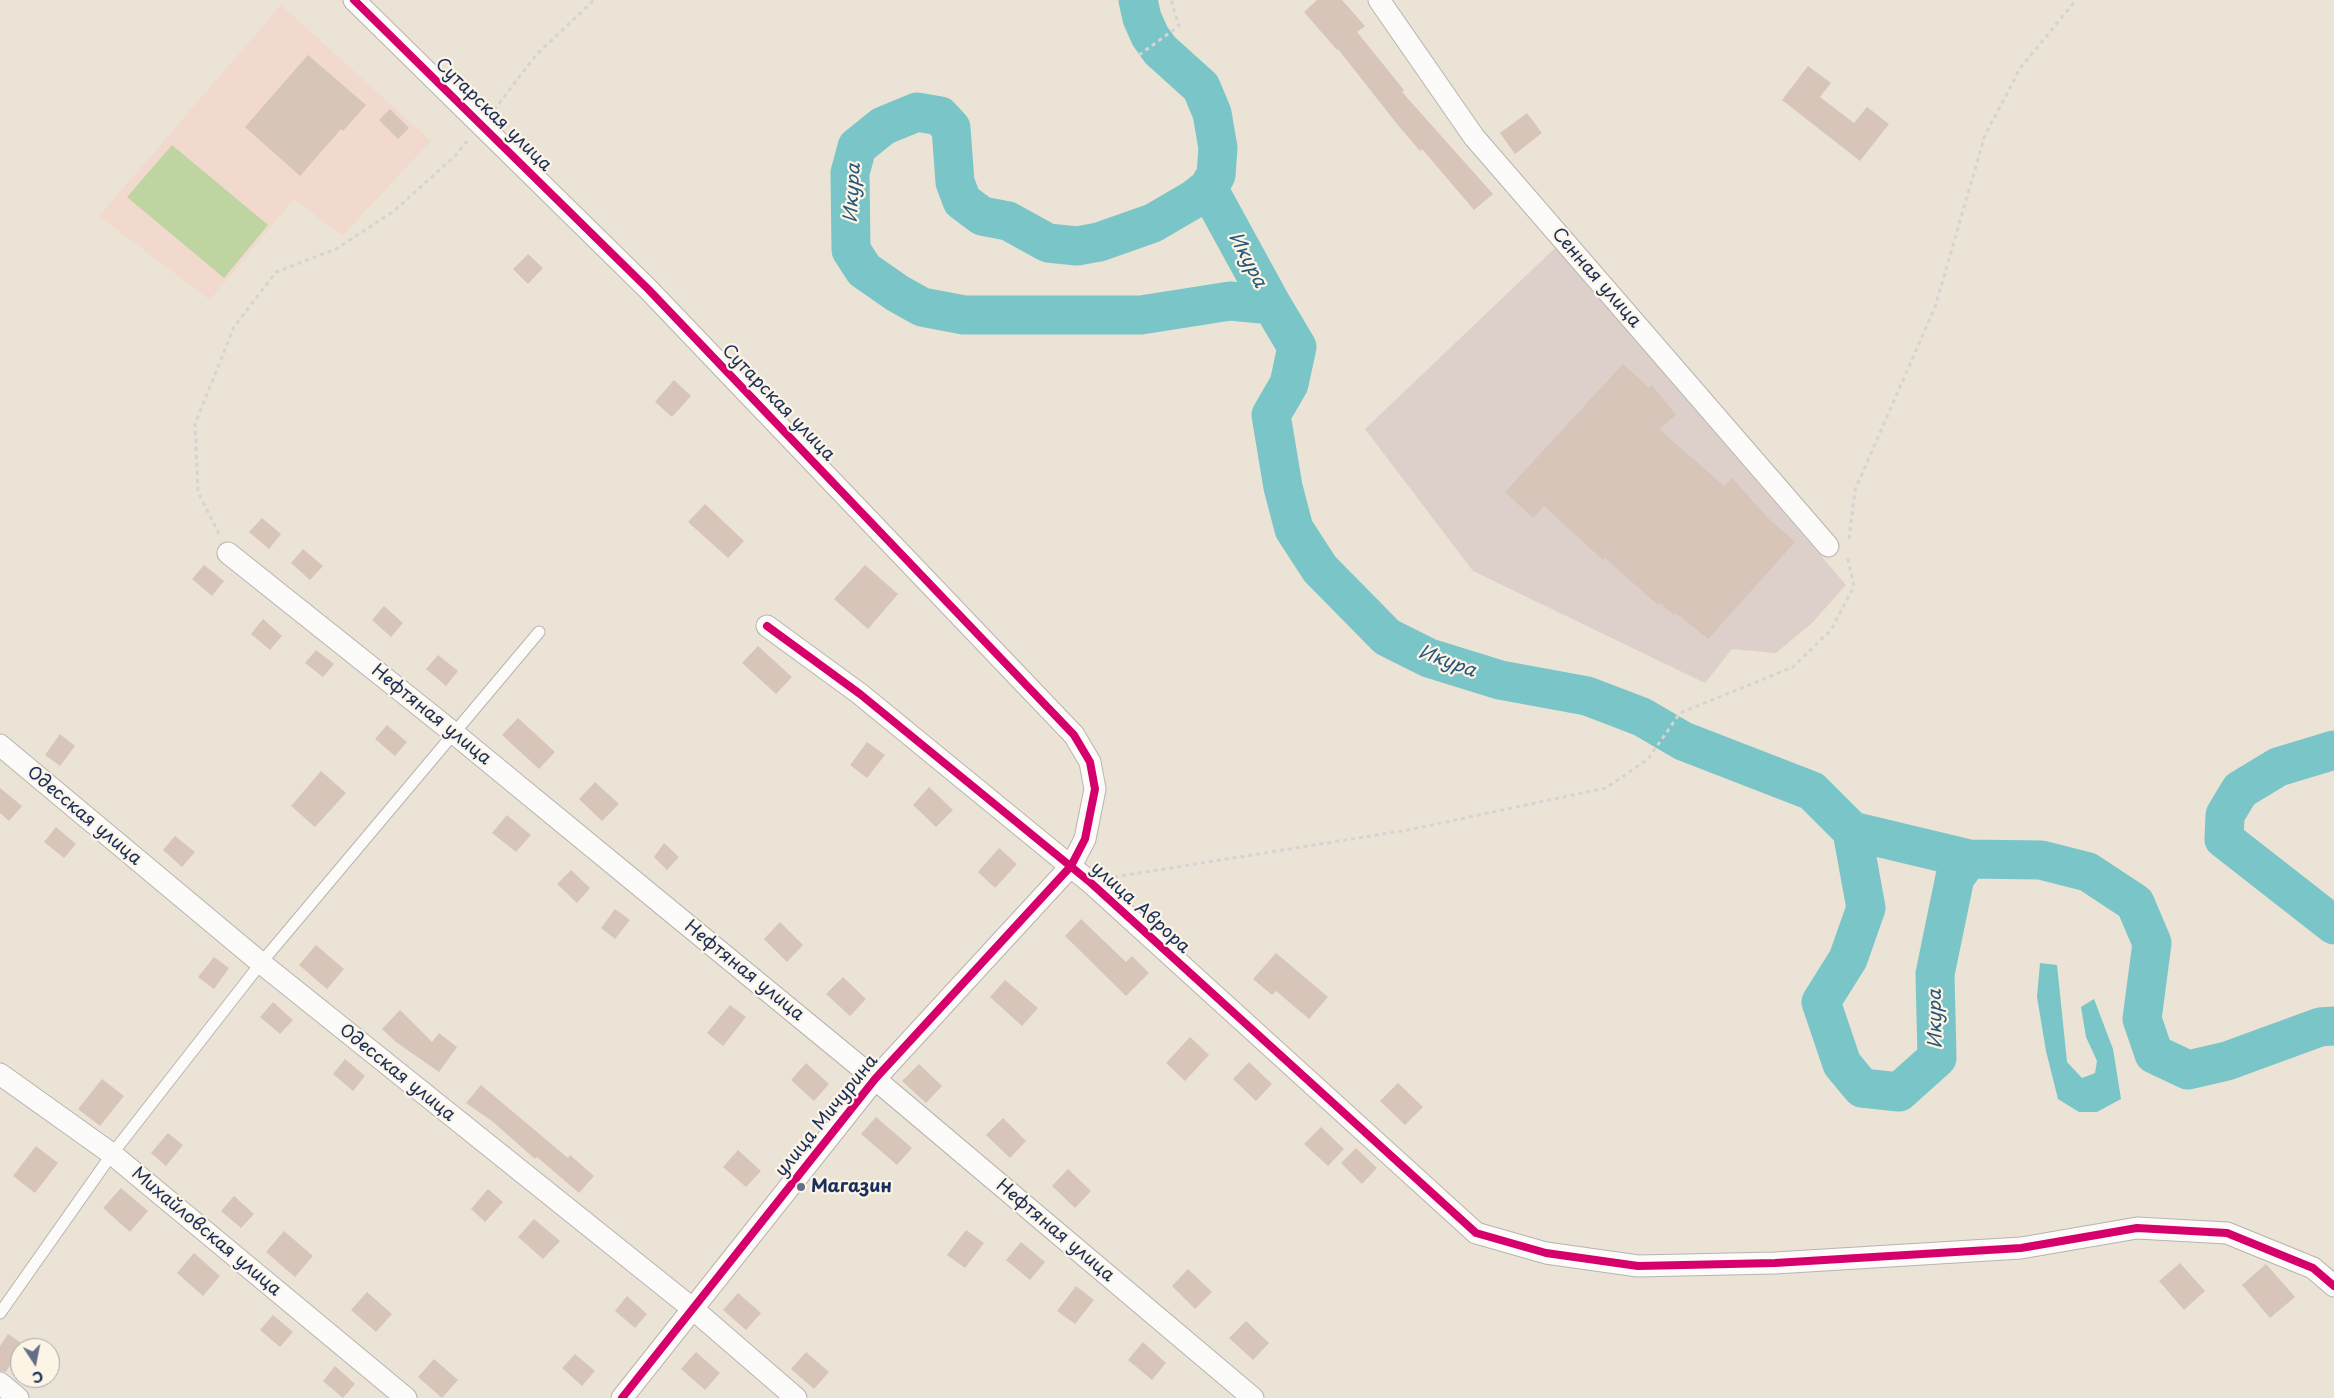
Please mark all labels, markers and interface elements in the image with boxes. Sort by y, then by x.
street label: Сутарская улица [430,54,556,176]
water label: Икура [840,163,866,223]
street label: Сенная улица [1547,224,1645,332]
water label: Икура [1223,228,1271,292]
street label: Сутарская улица [717,340,839,466]
water label: Икура [1415,641,1479,683]
street label: Нефтяная улица [367,660,495,770]
street label: Одесская улица [22,762,146,870]
street label: улица Аврора [1086,858,1194,958]
street label: Нефтяная улица [680,916,808,1026]
water label: Икура [1924,989,1948,1049]
street label: Одесская улица [335,1020,459,1126]
street label: улица Мичурина [771,1051,883,1181]
street label: Михайловская улица [127,1163,285,1301]
street label: Нефтяная улица [992,1175,1118,1287]
place label: Магазин [811,1176,892,1198]
marker: Магазин [795,1181,807,1193]
north arrow [10,1338,60,1388]
text: С [31,1366,45,1389]

